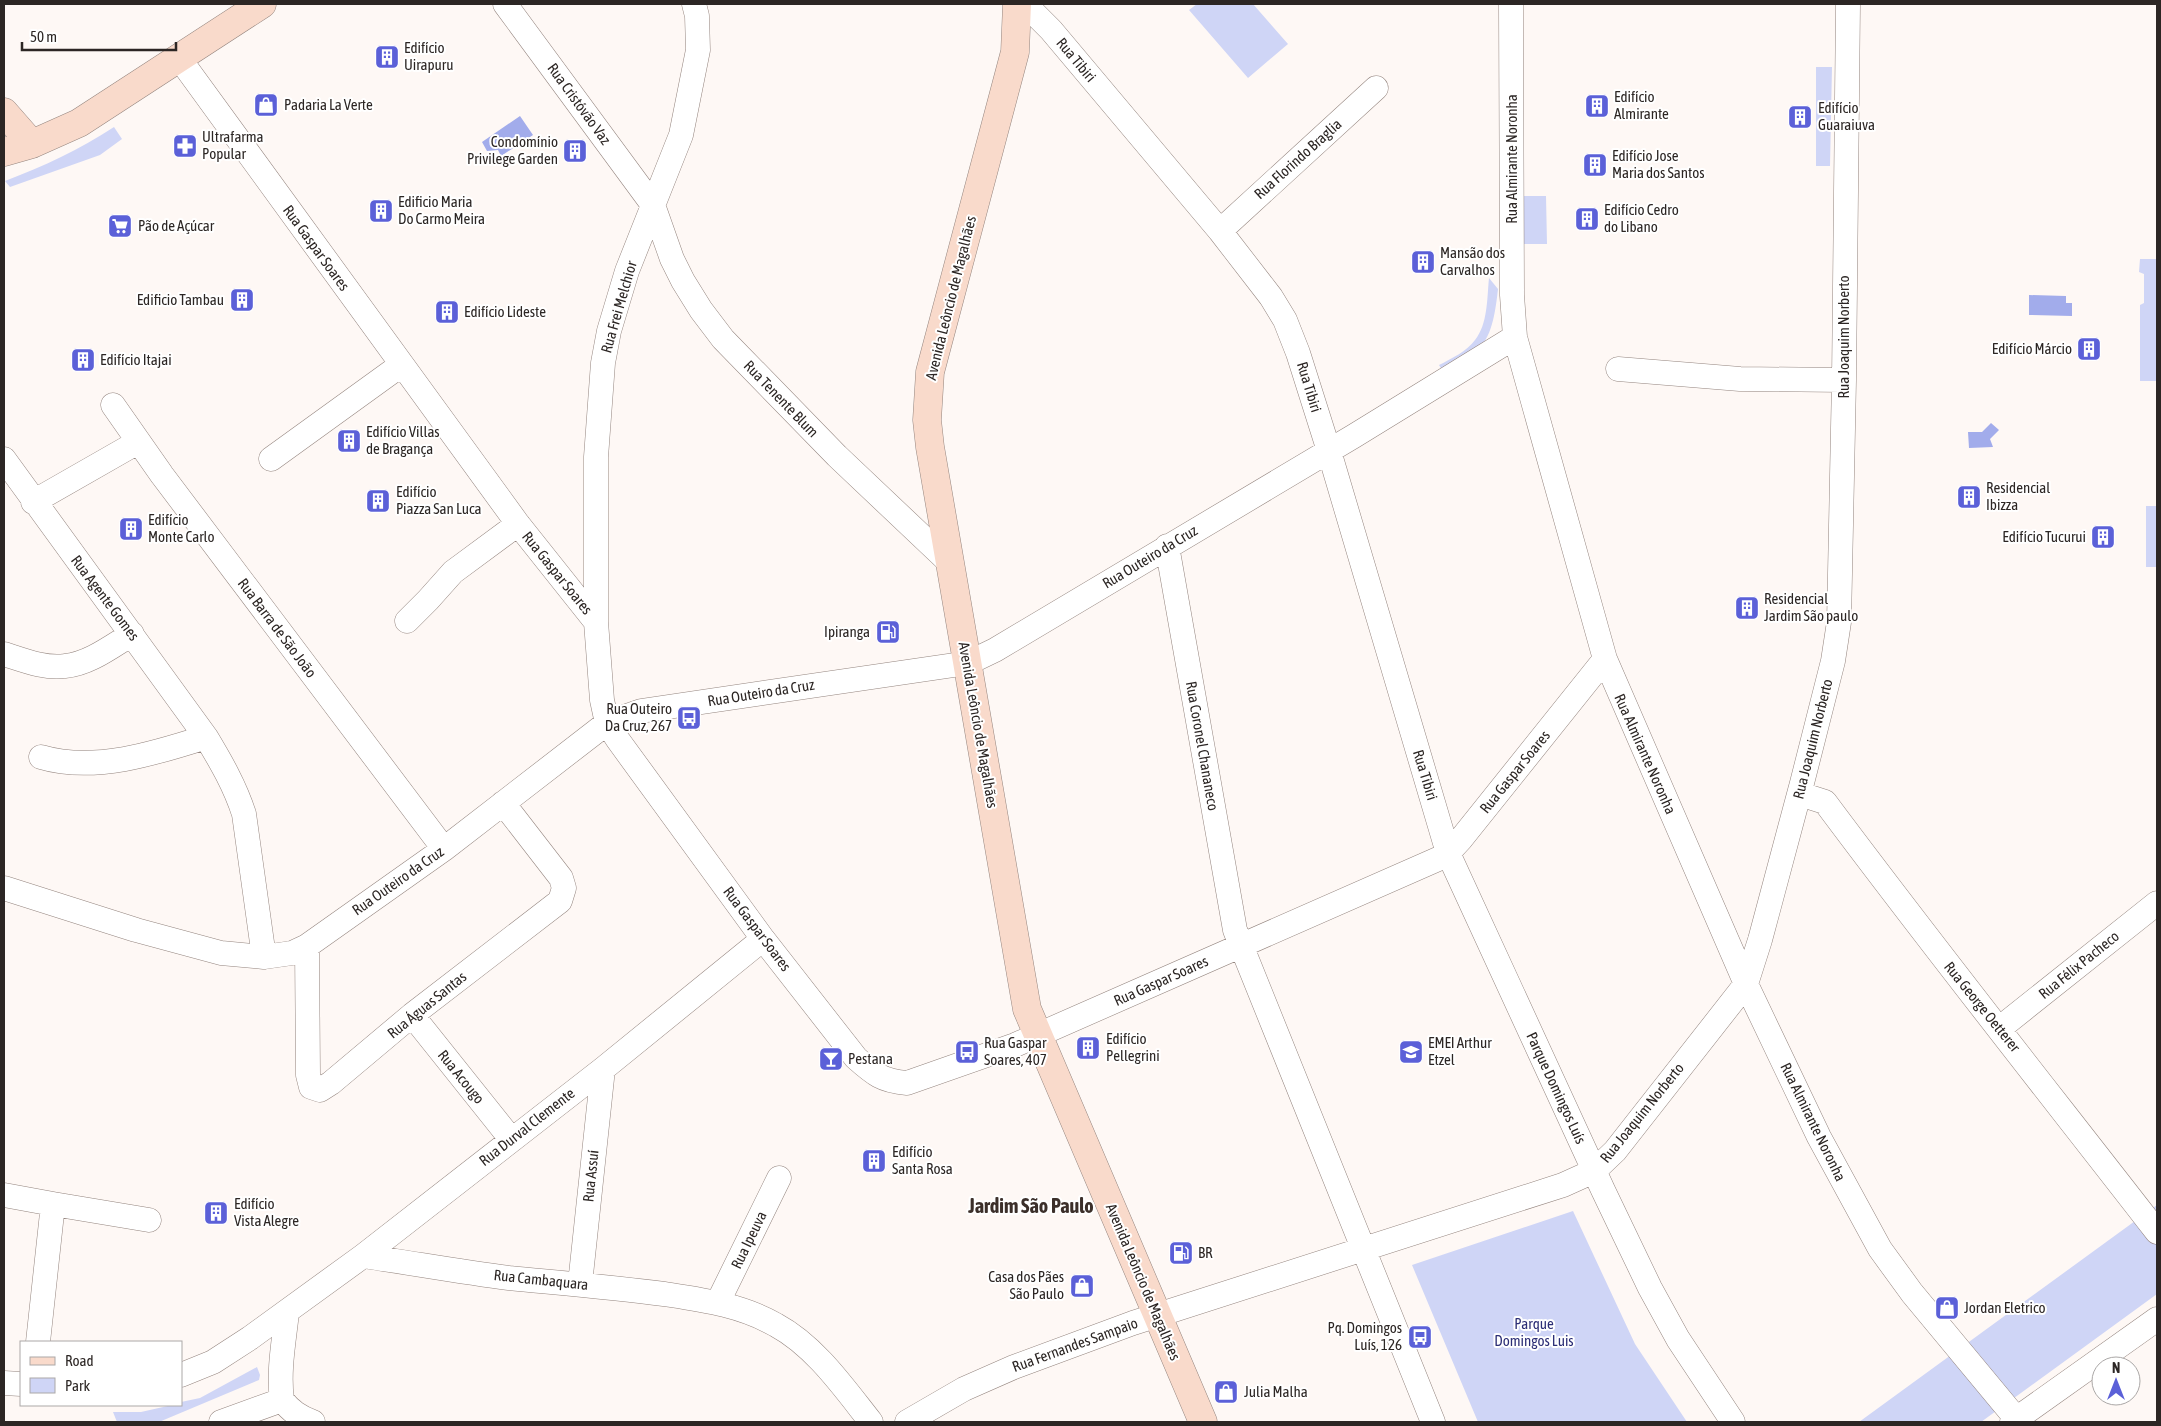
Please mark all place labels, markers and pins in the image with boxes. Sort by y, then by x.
place label: Edifício Uirapuru [404,39,453,73]
building icon: Edifício Uirapuru [374,44,400,70]
place label: Edifício Almirante [1614,88,1669,122]
shop icon: Padaria La Verte [253,92,279,118]
building icon: Edifício Almirante [1584,93,1610,119]
place label: Padaria La Verte [284,96,373,113]
place label: Edifício Guaraiuva [1818,99,1875,133]
building icon: Edifício Guaraiuva [1787,104,1813,130]
place label: Ultrafarma Popular [202,128,264,162]
pharmacy icon: Ultrafarma Popular [172,133,198,159]
place label: Condomínio Privilege Garden [467,133,558,167]
building icon: Condomínio Privilege Garden [562,138,588,164]
place label: Edifício Jose Maria dos Santos [1612,147,1705,181]
building icon: Edifício Jose Maria dos Santos [1582,152,1608,178]
place label: Edificio Maria Do Carmo Meira [398,193,485,227]
building icon: Edificio Maria Do Carmo Meira [368,198,394,224]
place label: Edifício Cedro do Libano [1604,201,1679,235]
building icon: Edifício Cedro do Libano [1574,206,1600,232]
supermarket icon: Pão de Açúcar [107,213,133,239]
place label: Pão de Açúcar [138,217,215,234]
place label: Mansão dos Carvalhos [1440,244,1505,278]
building icon: Mansão dos Carvalhos [1410,249,1436,275]
building icon: Edificio Tambau [229,287,255,313]
place label: Edificio Tambau [137,291,224,308]
building icon: Edifício Lideste [434,299,460,325]
place label: Edifício Lideste [464,303,546,320]
building icon: Edifício Márcio [2076,336,2102,362]
place label: Edifício Márcio [1992,340,2072,357]
building icon: Edifício Itajai [70,347,96,373]
place label: Edifício Itajai [100,351,172,368]
place label: Edifício Villas de Bragança [366,423,440,457]
building icon: Edifício Villas de Bragança [336,428,362,454]
place label: Residencial Ibizza [1986,479,2050,513]
place label: Edifício Piazza San Luca [396,483,482,517]
building icon: Residencial Ibizza [1956,484,1982,510]
building icon: Edifício Piazza San Luca [365,488,391,514]
place label: Edifício Monte Carlo [148,511,214,545]
building icon: Edifício Monte Carlo [118,516,144,542]
building icon: Edifício Tucurui [2090,524,2116,550]
place label: Edifício Tucurui [2002,528,2086,545]
place label: Residencial Jardim São paulo [1764,590,1858,624]
building icon: Residencial Jardim São paulo [1734,595,1760,621]
fuel station icon: Ipiranga [875,619,901,645]
place label: Ipiranga [824,623,870,640]
place label: Rua Outeiro Da Cruz, 267 [605,700,672,734]
bus stop icon: Rua Outeiro Da Cruz, 267 [676,705,702,731]
place label: Edifício Pellegrini [1106,1030,1160,1064]
place label: Rua Gaspar Soares, 407 [984,1034,1047,1068]
place label: EMEI Arthur Etzel [1428,1034,1492,1068]
building icon: Edifício Pellegrini [1075,1035,1101,1061]
bus stop icon: Rua Gaspar Soares, 407 [954,1039,980,1065]
school or university icon: EMEI Arthur Etzel [1398,1039,1424,1065]
bar icon: Pestana [818,1046,844,1072]
place label: Pestana [848,1050,893,1067]
place label: Edifício Santa Rosa [892,1143,953,1177]
building icon: Edifício Santa Rosa [861,1148,887,1174]
place label: Edifício Vista Alegre [234,1195,299,1229]
building icon: Edifício Vista Alegre [203,1200,229,1226]
fuel station icon: BR [1168,1240,1194,1266]
place label: BR [1198,1244,1213,1261]
place label: Casa dos Pães São Paulo [988,1268,1064,1302]
shop icon: Casa dos Pães São Paulo [1069,1273,1095,1299]
shop icon: Jordan Eletrico [1934,1295,1960,1321]
place label: Jordan Eletrico [1964,1299,2046,1316]
place label: Pq. Domingos Luís, 126 [1327,1319,1402,1353]
bus stop icon: Pq. Domingos Luís, 126 [1407,1324,1433,1350]
shop icon: Julia Malha [1213,1379,1239,1405]
place label: Julia Malha [1244,1383,1308,1400]

